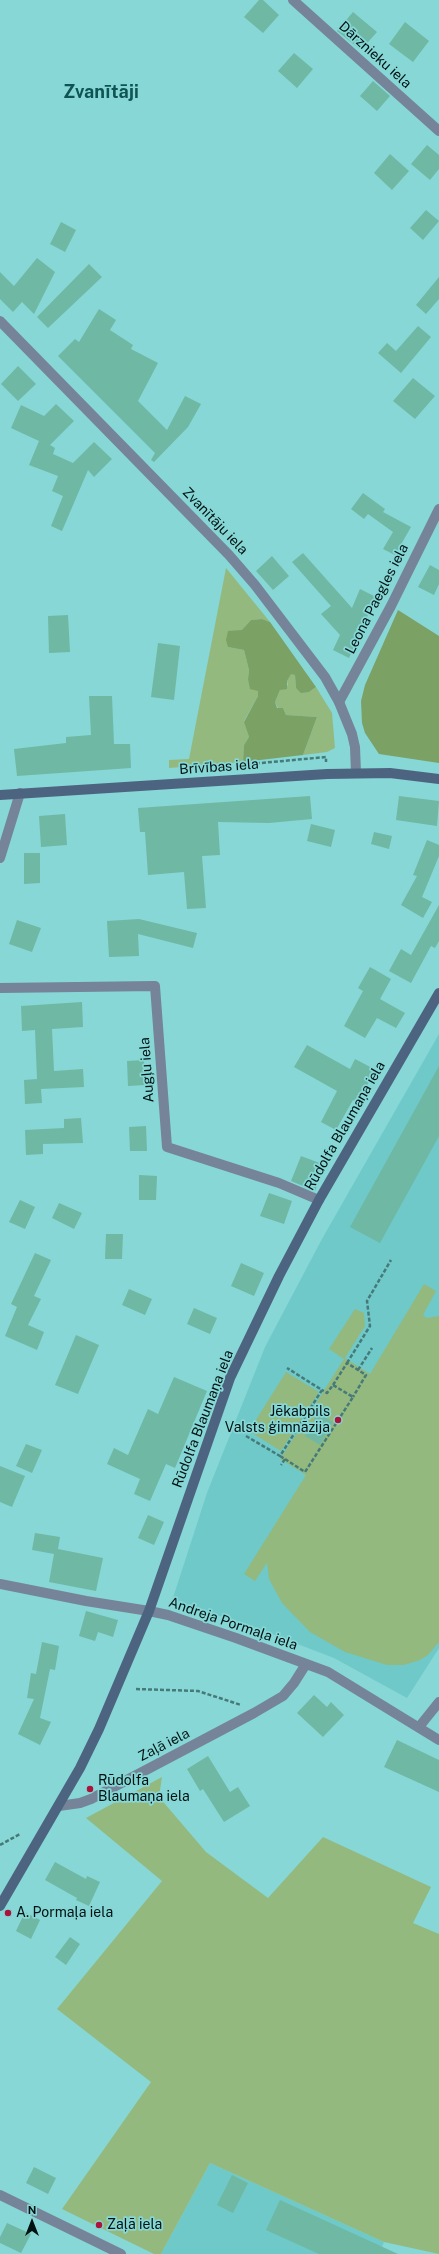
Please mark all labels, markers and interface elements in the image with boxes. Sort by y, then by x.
street label: Dārznieku iela [335,18,415,92]
district label: Zvanītāji [63,81,139,103]
street label: Zvanītāju iela [179,484,251,558]
street label: Leona Paegles iela [342,541,412,657]
street label: Brīvības iela [179,756,259,778]
street label: Augļu iela [136,1037,158,1103]
street label: Rūdolfa Blaumaņa iela [301,1058,389,1194]
street label: Rūdolfa Blaumaņa iela [169,1348,237,1490]
place label: Jēkabpils Valsts ģimnāzija [225,1404,330,1436]
marker: Jēkabpils Valsts ģimnāzija [333,1415,343,1425]
street label: Andreja Pormaļa iela [166,1594,300,1654]
street label: Zaļā iela [136,1725,192,1765]
place label: Rūdolfa Blaumaņa iela [98,1773,190,1806]
marker: Rūdolfa Blaumaņa iela [85,1784,95,1794]
place label: A. Pormaļa iela [16,1905,113,1921]
marker: A. Pormaļa iela [3,1908,13,1918]
north arrow [12,2202,52,2242]
text: N [28,2204,36,2216]
place label: Zaļā iela [107,2217,162,2233]
marker: Zaļā iela [94,2220,104,2230]

